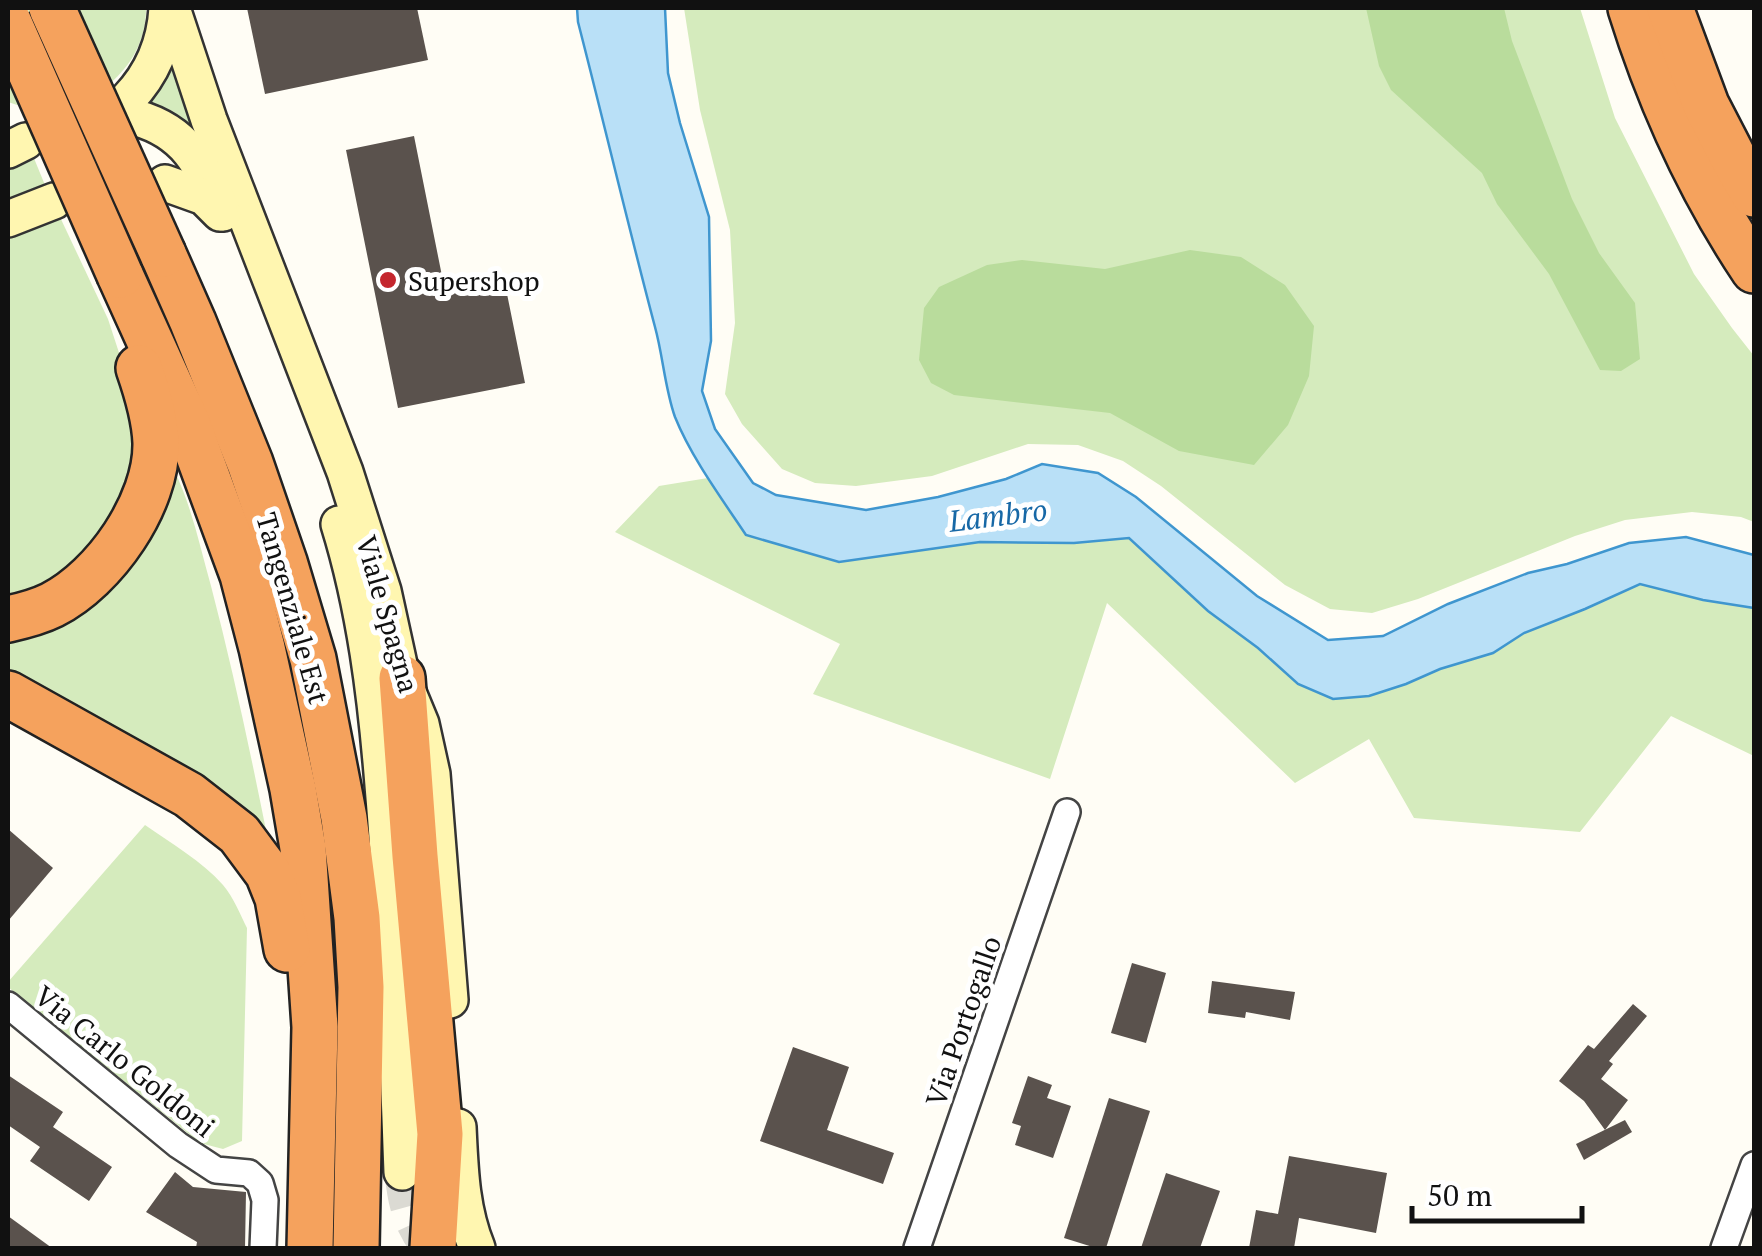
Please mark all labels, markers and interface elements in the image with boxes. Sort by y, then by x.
place label: Supershop [408,262,540,299]
marker: Supershop [377,269,399,291]
water label: Lambro [946,489,1049,541]
street label: Tangenziale Est [248,508,338,708]
street label: Viale Spagna [348,531,428,697]
street label: Via Portogallo [917,931,1009,1111]
street label: Via Carlo Goldoni [27,977,223,1145]
scale bar [1412,1161,1582,1223]
text: 50 m [1427,1175,1492,1215]

